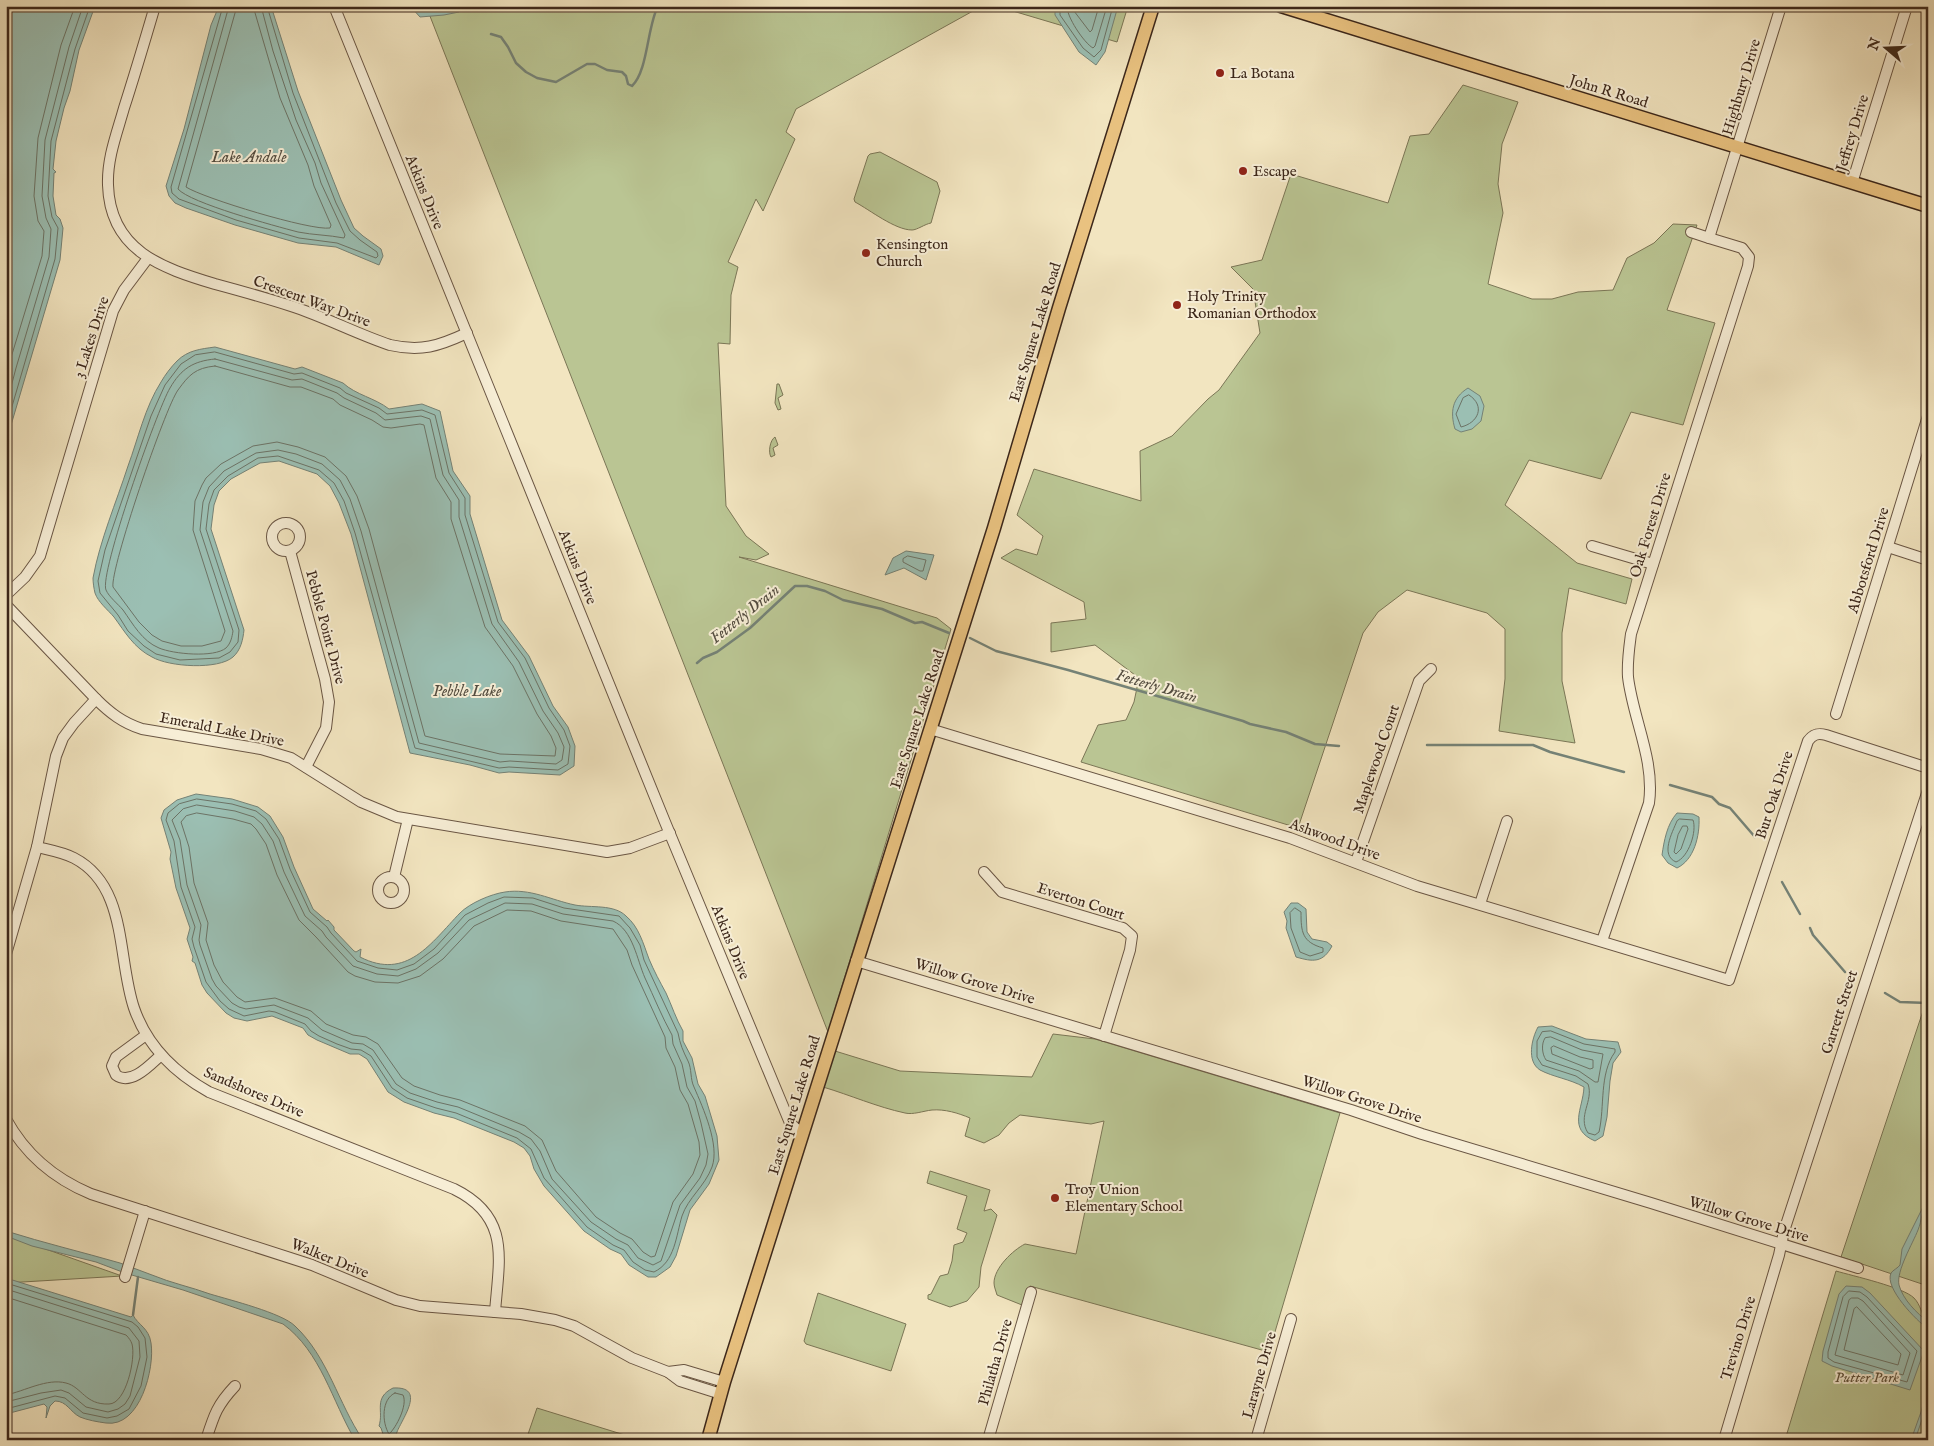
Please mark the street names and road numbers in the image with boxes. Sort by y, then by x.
street label: Highbury Drive [1718,37,1765,138]
street label: John R Road [1565,70,1652,113]
street label: Jeffrey Drive [1831,92,1873,176]
street label: Atkins Drive [401,151,448,232]
street label: East Square Lake Road [1005,259,1066,404]
street label: Crescent Way Drive [251,271,373,332]
street label: 3 Lakes Drive [69,294,114,380]
street label: Oak Forest Drive [1626,470,1675,580]
street label: Abbotsford Drive [1843,505,1894,616]
street label: Atkins Drive [554,526,601,607]
street label: Pebble Point Drive [301,568,350,686]
street label: East Square Lake Road [886,646,949,791]
street label: Maplewood Court [1349,702,1404,816]
street label: Emerald Lake Drive [158,708,286,751]
street label: Bur Oak Drive [1751,749,1798,842]
street label: Ashwood Drive [1286,814,1383,865]
street label: Everton Court [1035,878,1127,925]
street label: Atkins Drive [707,901,754,982]
street label: Willow Grove Drive [913,954,1037,1009]
street label: Garrett Street [1817,968,1862,1057]
street label: East Square Lake Road [764,1032,825,1177]
street label: Sandshores Drive [201,1063,307,1122]
street label: Willow Grove Drive [1300,1071,1424,1128]
street label: Willow Grove Drive [1687,1192,1811,1247]
street label: Walker Drive [288,1234,372,1283]
street label: Trevino Drive [1717,1294,1760,1383]
street label: Philatha Drive [974,1317,1017,1408]
street label: Larayne Drive [1238,1329,1281,1421]

